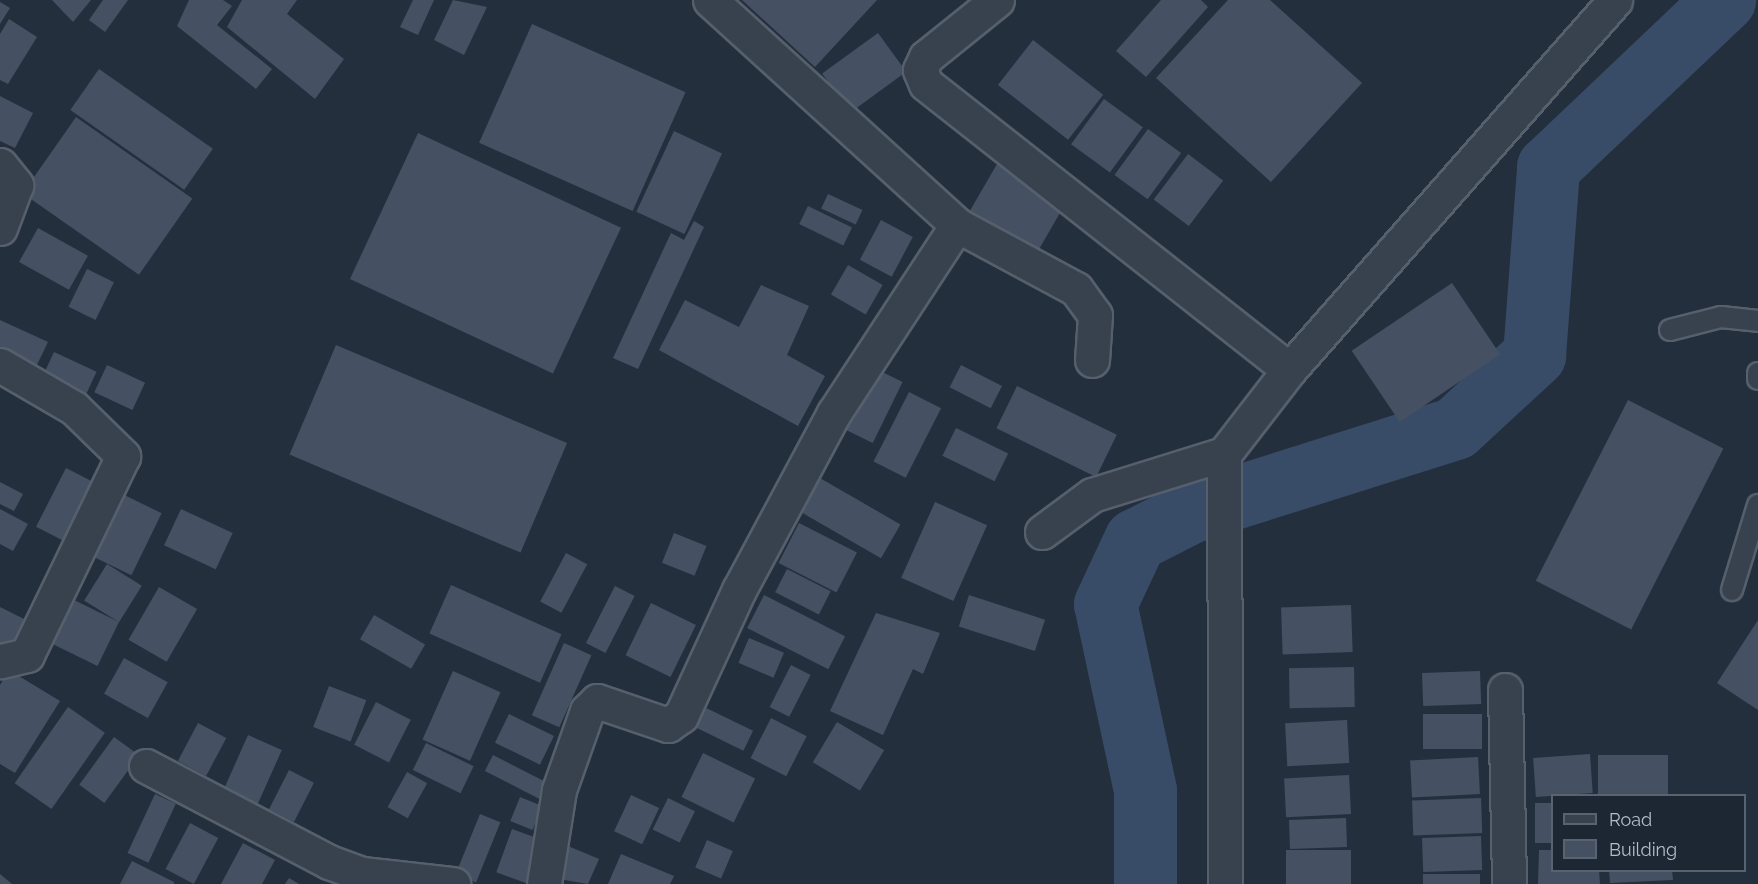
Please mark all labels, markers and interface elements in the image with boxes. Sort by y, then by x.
legend [1551,794,1746,872]
text: Road [1609,809,1652,830]
text: Building [1609,839,1677,860]

